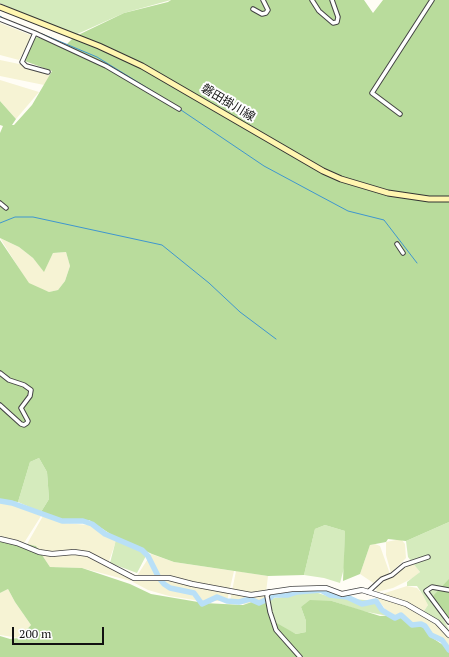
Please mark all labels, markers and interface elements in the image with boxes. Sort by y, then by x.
street label: 磐田掛川線 [199,81,257,125]
scale bar [14,619,106,645]
text: 200 m [19,626,51,641]

